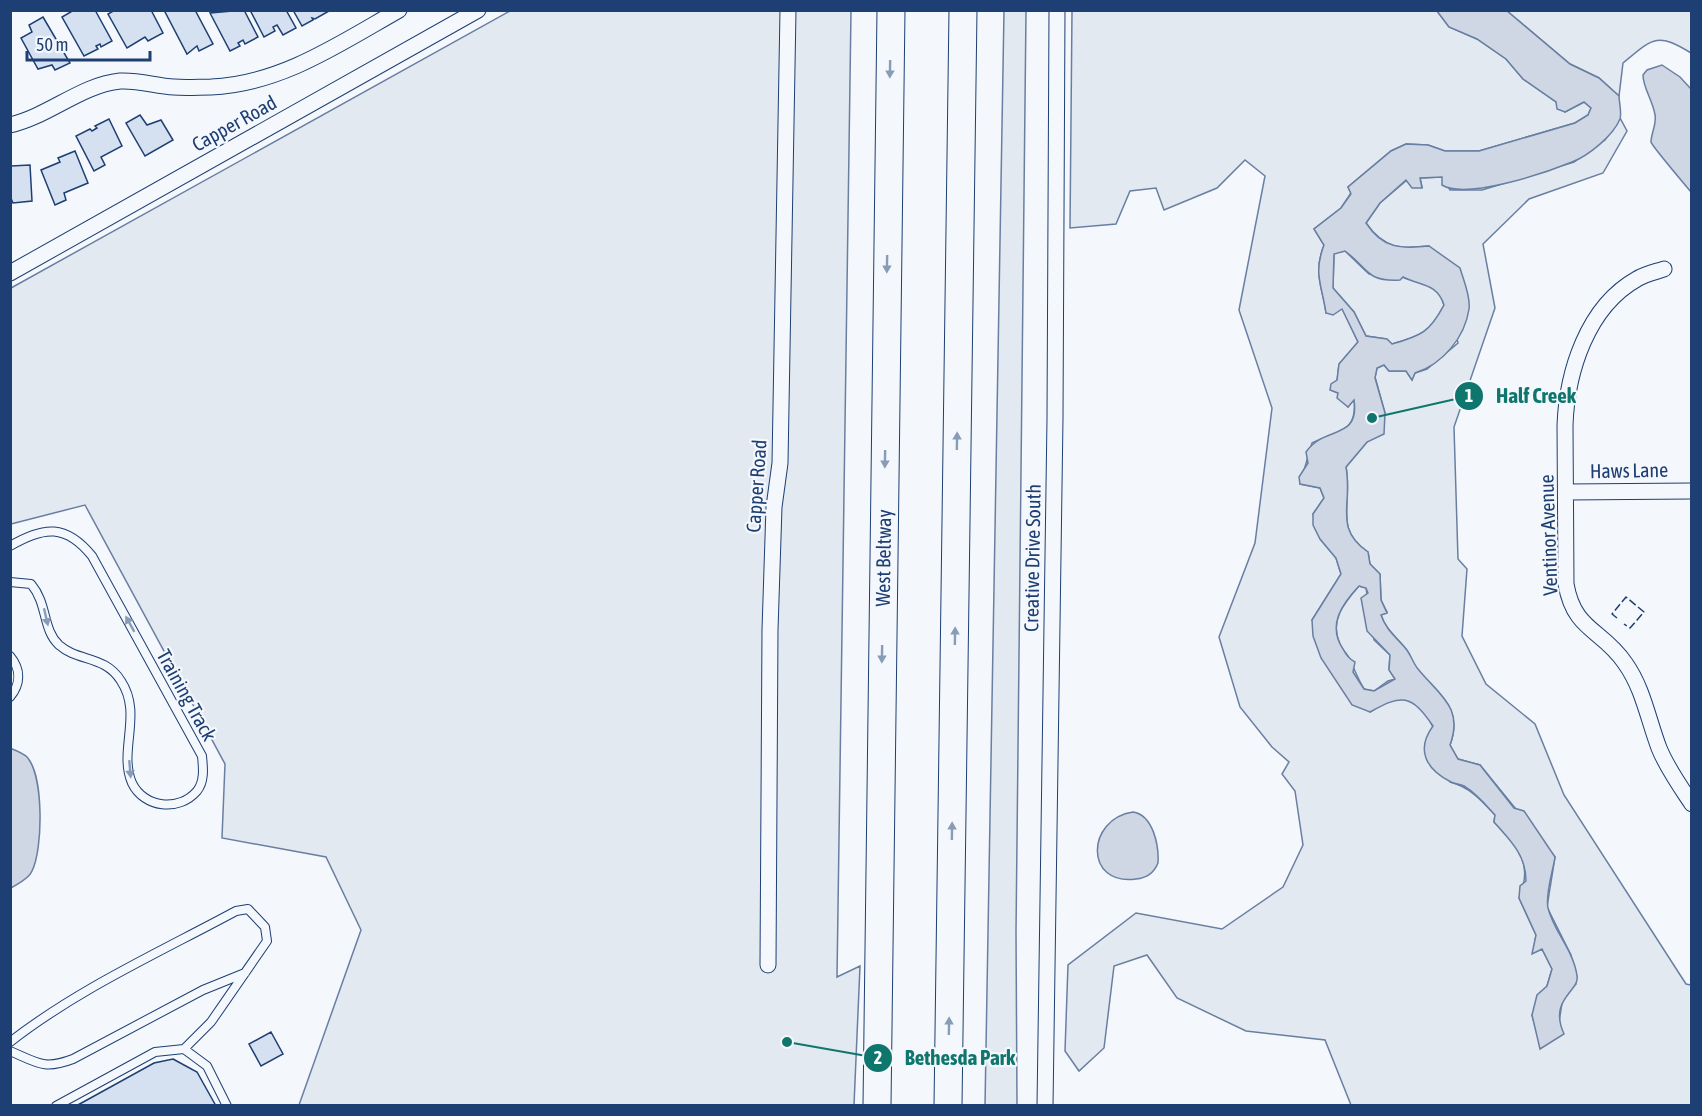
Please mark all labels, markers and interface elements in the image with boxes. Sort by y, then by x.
scale bar [27,24,150,62]
text: 50 m [36,34,68,55]
one-way arrow [885,59,895,78]
street label: Capper Road [188,90,280,156]
one-way arrow [882,254,892,273]
callout: Half Creek [1454,376,1588,415]
text: Half Creek [1496,383,1577,407]
text: 1 [1465,385,1473,406]
one-way arrow [952,432,962,451]
street label: Capper Road [741,439,771,533]
one-way arrow [880,449,890,468]
street label: Haws Lane [1590,458,1668,482]
street label: Ventinor Avenue [1534,474,1562,596]
street label: Creative Drive South [1019,484,1045,632]
street label: West Beltway [871,509,895,607]
one-way arrow [42,608,51,627]
one-way arrow [125,615,135,632]
one-way arrow [950,627,959,646]
one-way arrow [877,644,887,663]
street label: Training Track [152,645,222,745]
one-way arrow [125,760,135,779]
one-way arrow [947,822,957,841]
one-way arrow [945,1017,954,1036]
callout: Bethesda Park [863,1038,1027,1077]
text: Bethesda Park [905,1045,1016,1069]
text: 2 [874,1047,882,1068]

